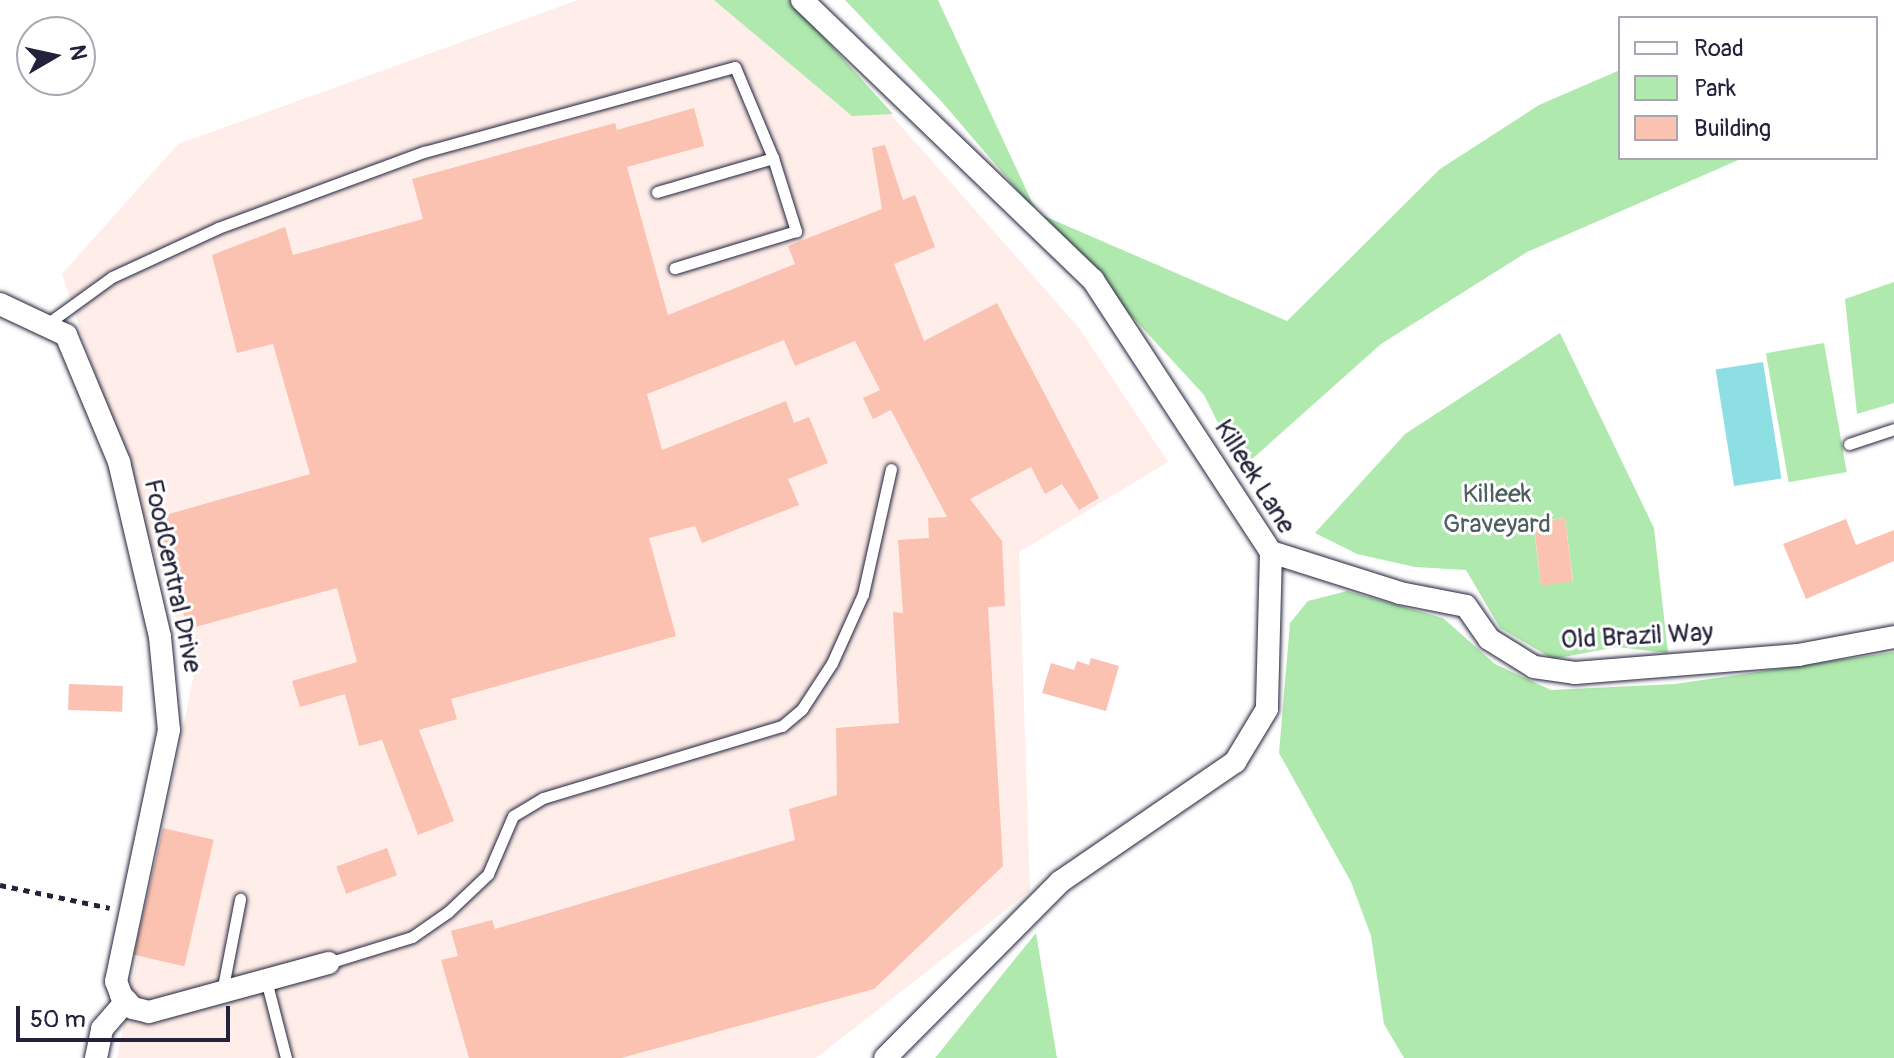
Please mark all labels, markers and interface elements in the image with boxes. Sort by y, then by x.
north arrow [16,16,96,96]
legend [1618,16,1878,160]
text: Road [1694,34,1744,63]
text: N [63,43,93,62]
text: Park [1694,74,1736,103]
text: Building [1694,114,1771,143]
street label: Killeek Lane [1207,414,1301,540]
street label: FoodCentral Drive [136,476,208,676]
park label: Killeek Graveyard [1443,479,1551,540]
street label: Old Brazil Way [1560,617,1714,657]
scale bar [20,990,234,1040]
text: 50 m [30,1005,86,1034]

